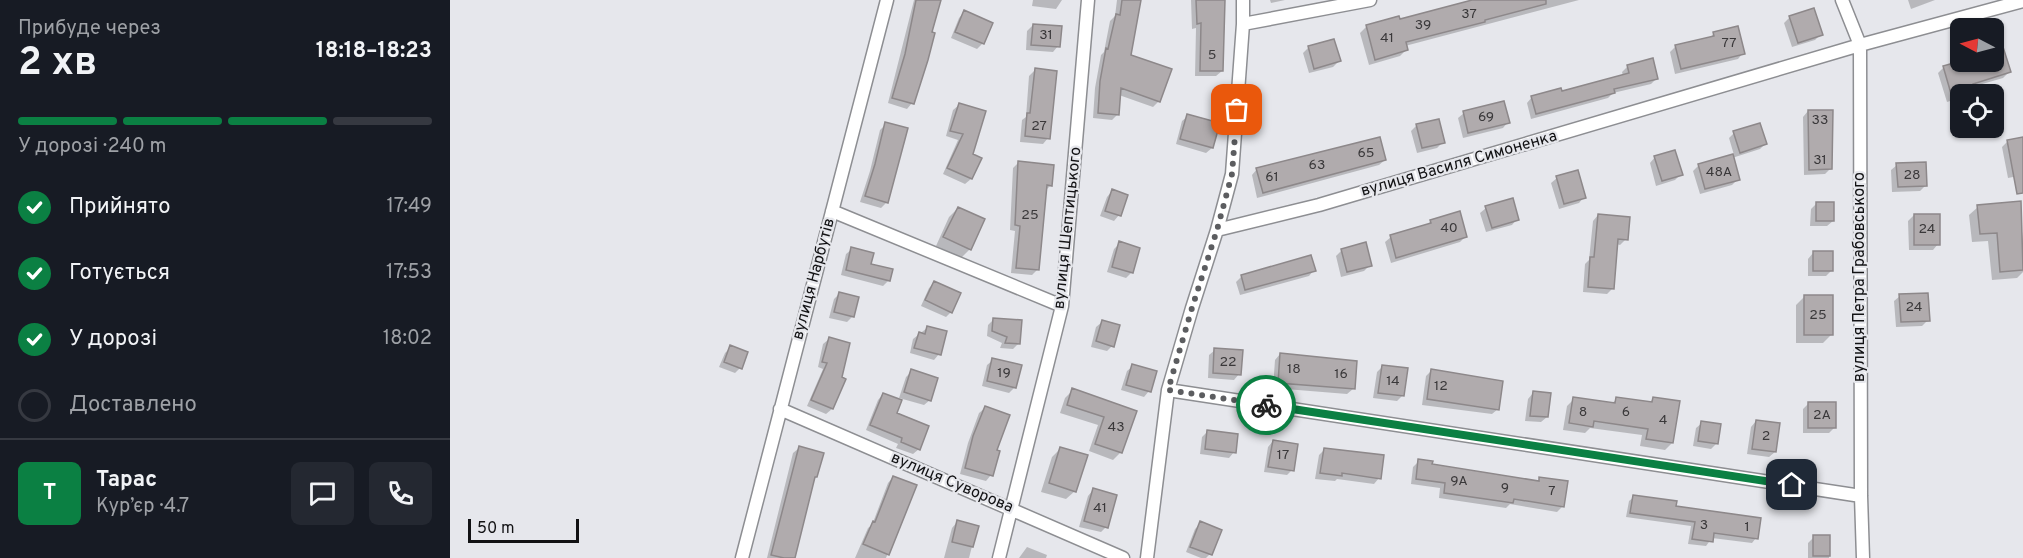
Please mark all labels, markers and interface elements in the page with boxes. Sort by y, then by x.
house number: 37 [1461,6,1477,23]
text: Прибуде через [18,16,161,42]
house number: 39 [1415,17,1431,34]
north arrow [1950,18,2004,72]
map controls [1950,18,2004,138]
house number: 31 [1039,27,1053,44]
house number: 41 [1380,30,1394,47]
house number: 77 [1721,35,1737,52]
text: 18:18–18:23 [316,38,432,65]
text: 2 хв [18,40,97,89]
house number: 5 [1208,47,1216,64]
pin [1211,84,1262,135]
button: locate [1950,84,2004,138]
icon: bag [1220,93,1253,126]
house number: 69 [1478,109,1494,126]
house number: 33 [1812,112,1828,129]
house number: 27 [1031,118,1047,135]
street label: вулиця Василя Симоненка [1359,126,1559,202]
text: У дорозі · 240 m [18,134,166,160]
house number: 65 [1357,145,1375,162]
street label: вулиця Шептицького [1050,146,1086,310]
house number: 31 [1813,152,1827,169]
house number: 63 [1309,157,1325,174]
house number: 48А [1706,164,1732,181]
house number: 28 [1903,167,1921,184]
house number: 61 [1265,169,1279,186]
street label: вулиця Петра Грабовського [1850,172,1870,382]
icon: check [18,191,51,224]
text: Прийнято [69,194,170,221]
text: 17:49 [386,194,432,220]
house number: 25 [1021,207,1039,224]
street label: вулиця Нарбутів [788,216,840,342]
house number: 40 [1440,220,1458,237]
house number: 24 [1918,221,1936,238]
icon: check [18,257,51,290]
text: Готується [69,260,170,287]
text: 17:53 [386,260,432,286]
house number: 24 [1905,299,1923,316]
house number: 25 [1809,307,1827,324]
icon: check [18,323,51,356]
text: У дорозі [69,326,157,353]
text: 18:02 [383,326,432,352]
house number: 22 [1219,354,1237,371]
house number: 18 [1287,361,1301,378]
house number: 19 [997,365,1011,382]
house number: 16 [1334,366,1348,383]
house number: 14 [1386,373,1400,390]
courier [1236,375,1296,435]
house number: 12 [1434,378,1448,395]
icon: bike [1250,389,1283,422]
text: Доставлено [69,392,197,419]
house number: 8 [1579,404,1587,421]
house number: 6 [1622,404,1630,421]
house number: 2А [1813,407,1831,424]
house number: 4 [1659,412,1667,429]
house number: 43 [1107,419,1125,436]
house number: 2 [1762,428,1770,445]
house number: 17 [1277,447,1289,464]
street label: вулиця Суворова [888,448,1016,518]
pin [1766,459,1817,510]
button: chat [291,462,354,525]
button: phone [369,462,432,525]
text: Тарас [96,467,157,494]
icon: home [1775,468,1808,501]
house number: 9А [1450,473,1468,490]
text: Т [43,480,56,507]
house number: 9 [1501,480,1509,497]
house number: 7 [1548,483,1556,500]
text: Кур’єр · 4.7 [96,494,189,520]
house number: 41 [1093,500,1107,517]
scale bar [468,516,579,544]
house number: 3 [1700,517,1708,534]
text: 50 m [477,519,515,539]
house number: 1 [1744,519,1750,536]

